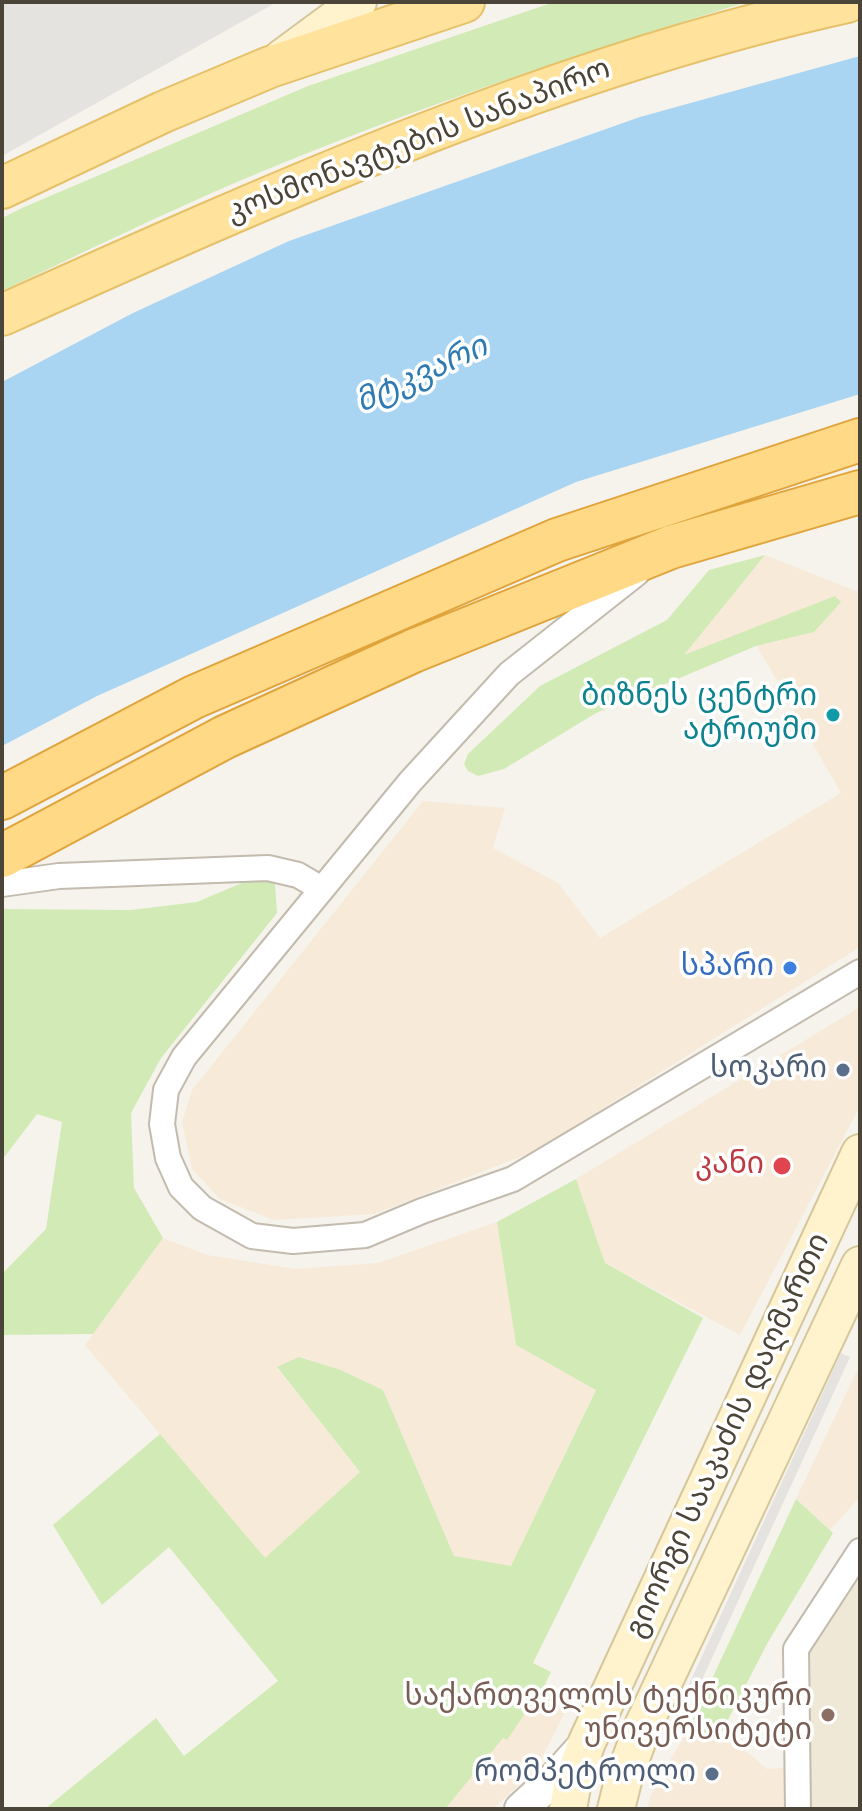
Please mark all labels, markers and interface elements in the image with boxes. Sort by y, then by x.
street label: კოსმონავტების სანაპირო [222,52,616,232]
water label: მტკვარი [350,329,494,423]
place label: ბიზნეს ცენტრი ატრიუმი [581,680,817,750]
marker: ბიზნეს ცენტრი ატრიუმი [824,706,842,724]
place label: სპარი [681,950,774,986]
marker: სპარი [781,959,799,977]
place label: სოკარი [710,1052,827,1088]
marker: სოკარი [834,1061,852,1079]
place label: კანი [695,1148,764,1184]
marker: კანი [771,1155,793,1177]
street label: გიორგი სააკაძის დაღმართი [619,1228,839,1644]
place label: საქართველოს ტექნიკური უნივერსიტეტი [405,1680,812,1750]
marker: საქართველოს ტექნიკური უნივერსიტეტი [819,1706,837,1724]
place label: რომპეტროლი [474,1756,696,1792]
marker: რომპეტროლი [703,1765,721,1783]

